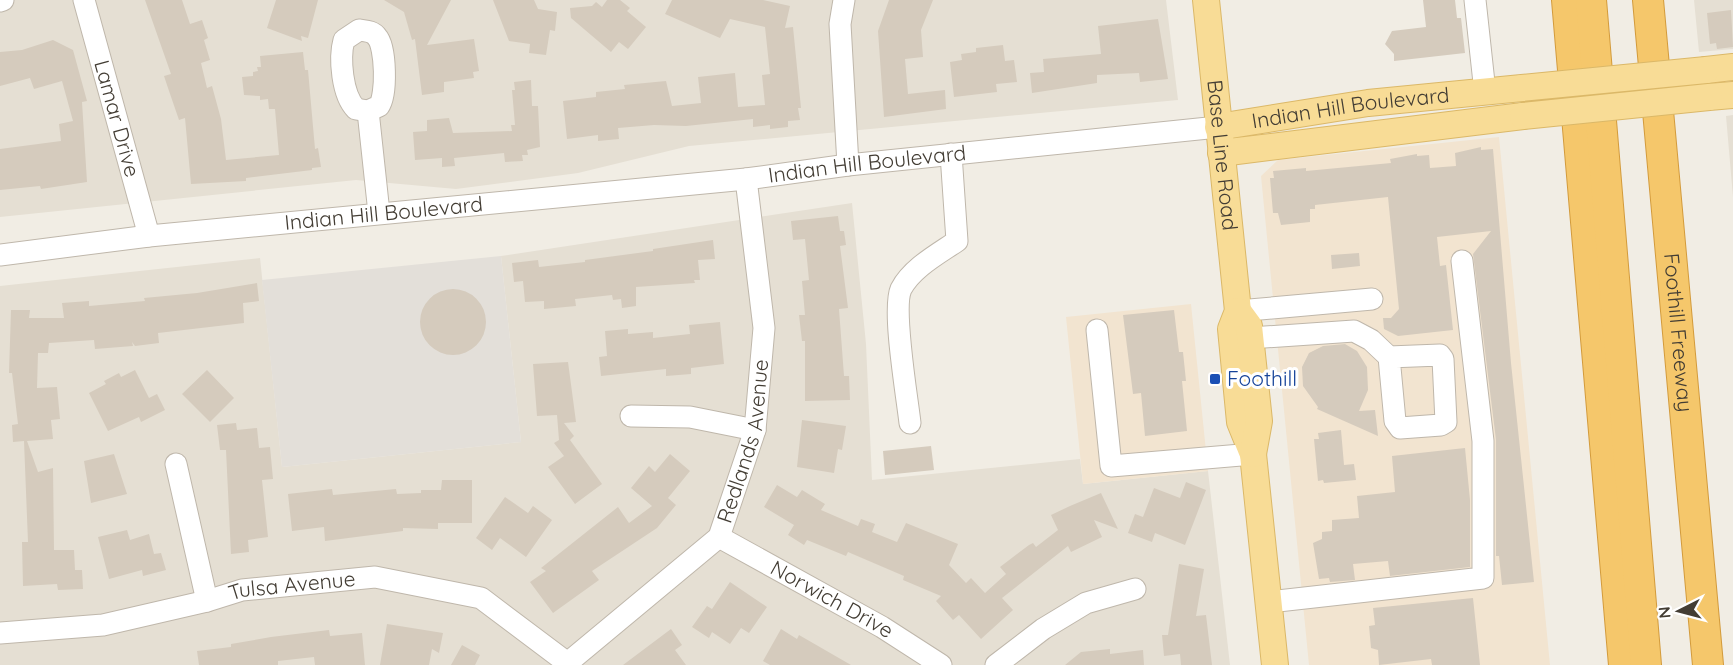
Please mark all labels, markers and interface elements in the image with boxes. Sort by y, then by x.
street label: Lamar Drive [89,57,146,180]
street label: Base Line Road [1202,78,1244,232]
street label: Indian Hill Boulevard [1250,81,1450,133]
street label: Indian Hill Boulevard [766,139,967,188]
street label: Indian Hill Boulevard [283,190,484,235]
street label: Foothill Freeway [1659,252,1699,413]
street label: Redlands Avenue [711,358,773,526]
place label: Foothill [1227,365,1297,391]
marker: Foothill [1208,372,1222,386]
street label: Norwich Drive [766,554,899,643]
street label: Tulsa Avenue [225,565,357,605]
north arrow [1649,581,1709,641]
text: N [1654,606,1675,619]

